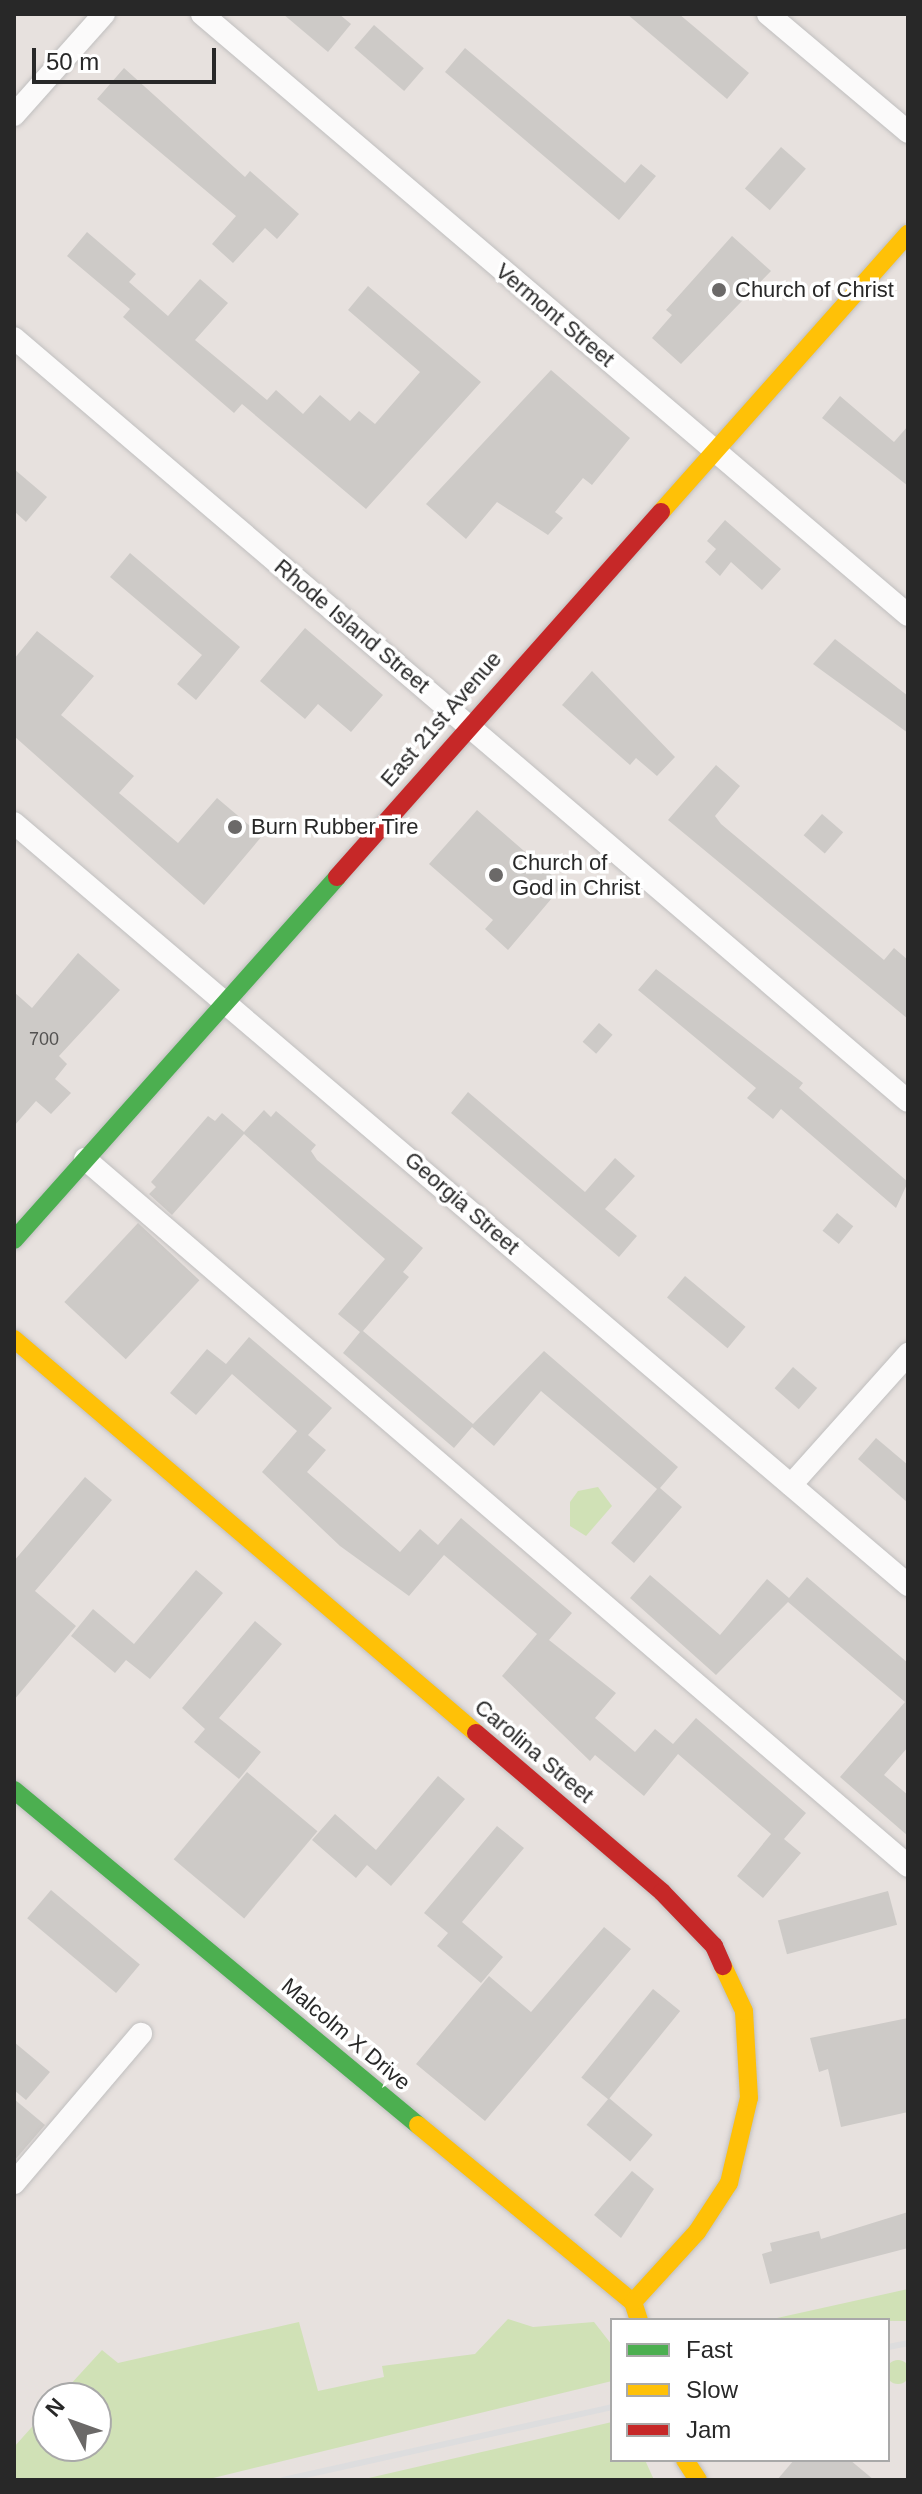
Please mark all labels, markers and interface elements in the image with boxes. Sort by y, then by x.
scale bar [36,32,220,82]
text: 50 m [46,48,99,75]
street label: Vermont Street [490,258,620,372]
place label: Church of Christ [735,277,894,303]
marker: Church of Christ [710,281,728,299]
street label: Rhode Island Street [269,553,435,699]
street label: East 21st Avenue [375,645,507,793]
place label: Burn Rubber Tire [251,814,419,840]
marker: Burn Rubber Tire [226,818,244,836]
place label: Church of God in Christ [512,849,640,900]
marker: Church of God in Christ [487,866,505,884]
house number: 700 [29,1028,59,1050]
street label: Georgia Street [399,1146,525,1260]
street label: Carolina Street [469,1694,599,1808]
street label: Malcolm X Drive [276,1972,416,2096]
legend [610,2318,890,2462]
text: Fast [686,2336,733,2363]
text: Slow [686,2376,738,2403]
north arrow [32,2382,112,2462]
text: N [40,2393,70,2421]
text: Jam [686,2416,731,2443]

